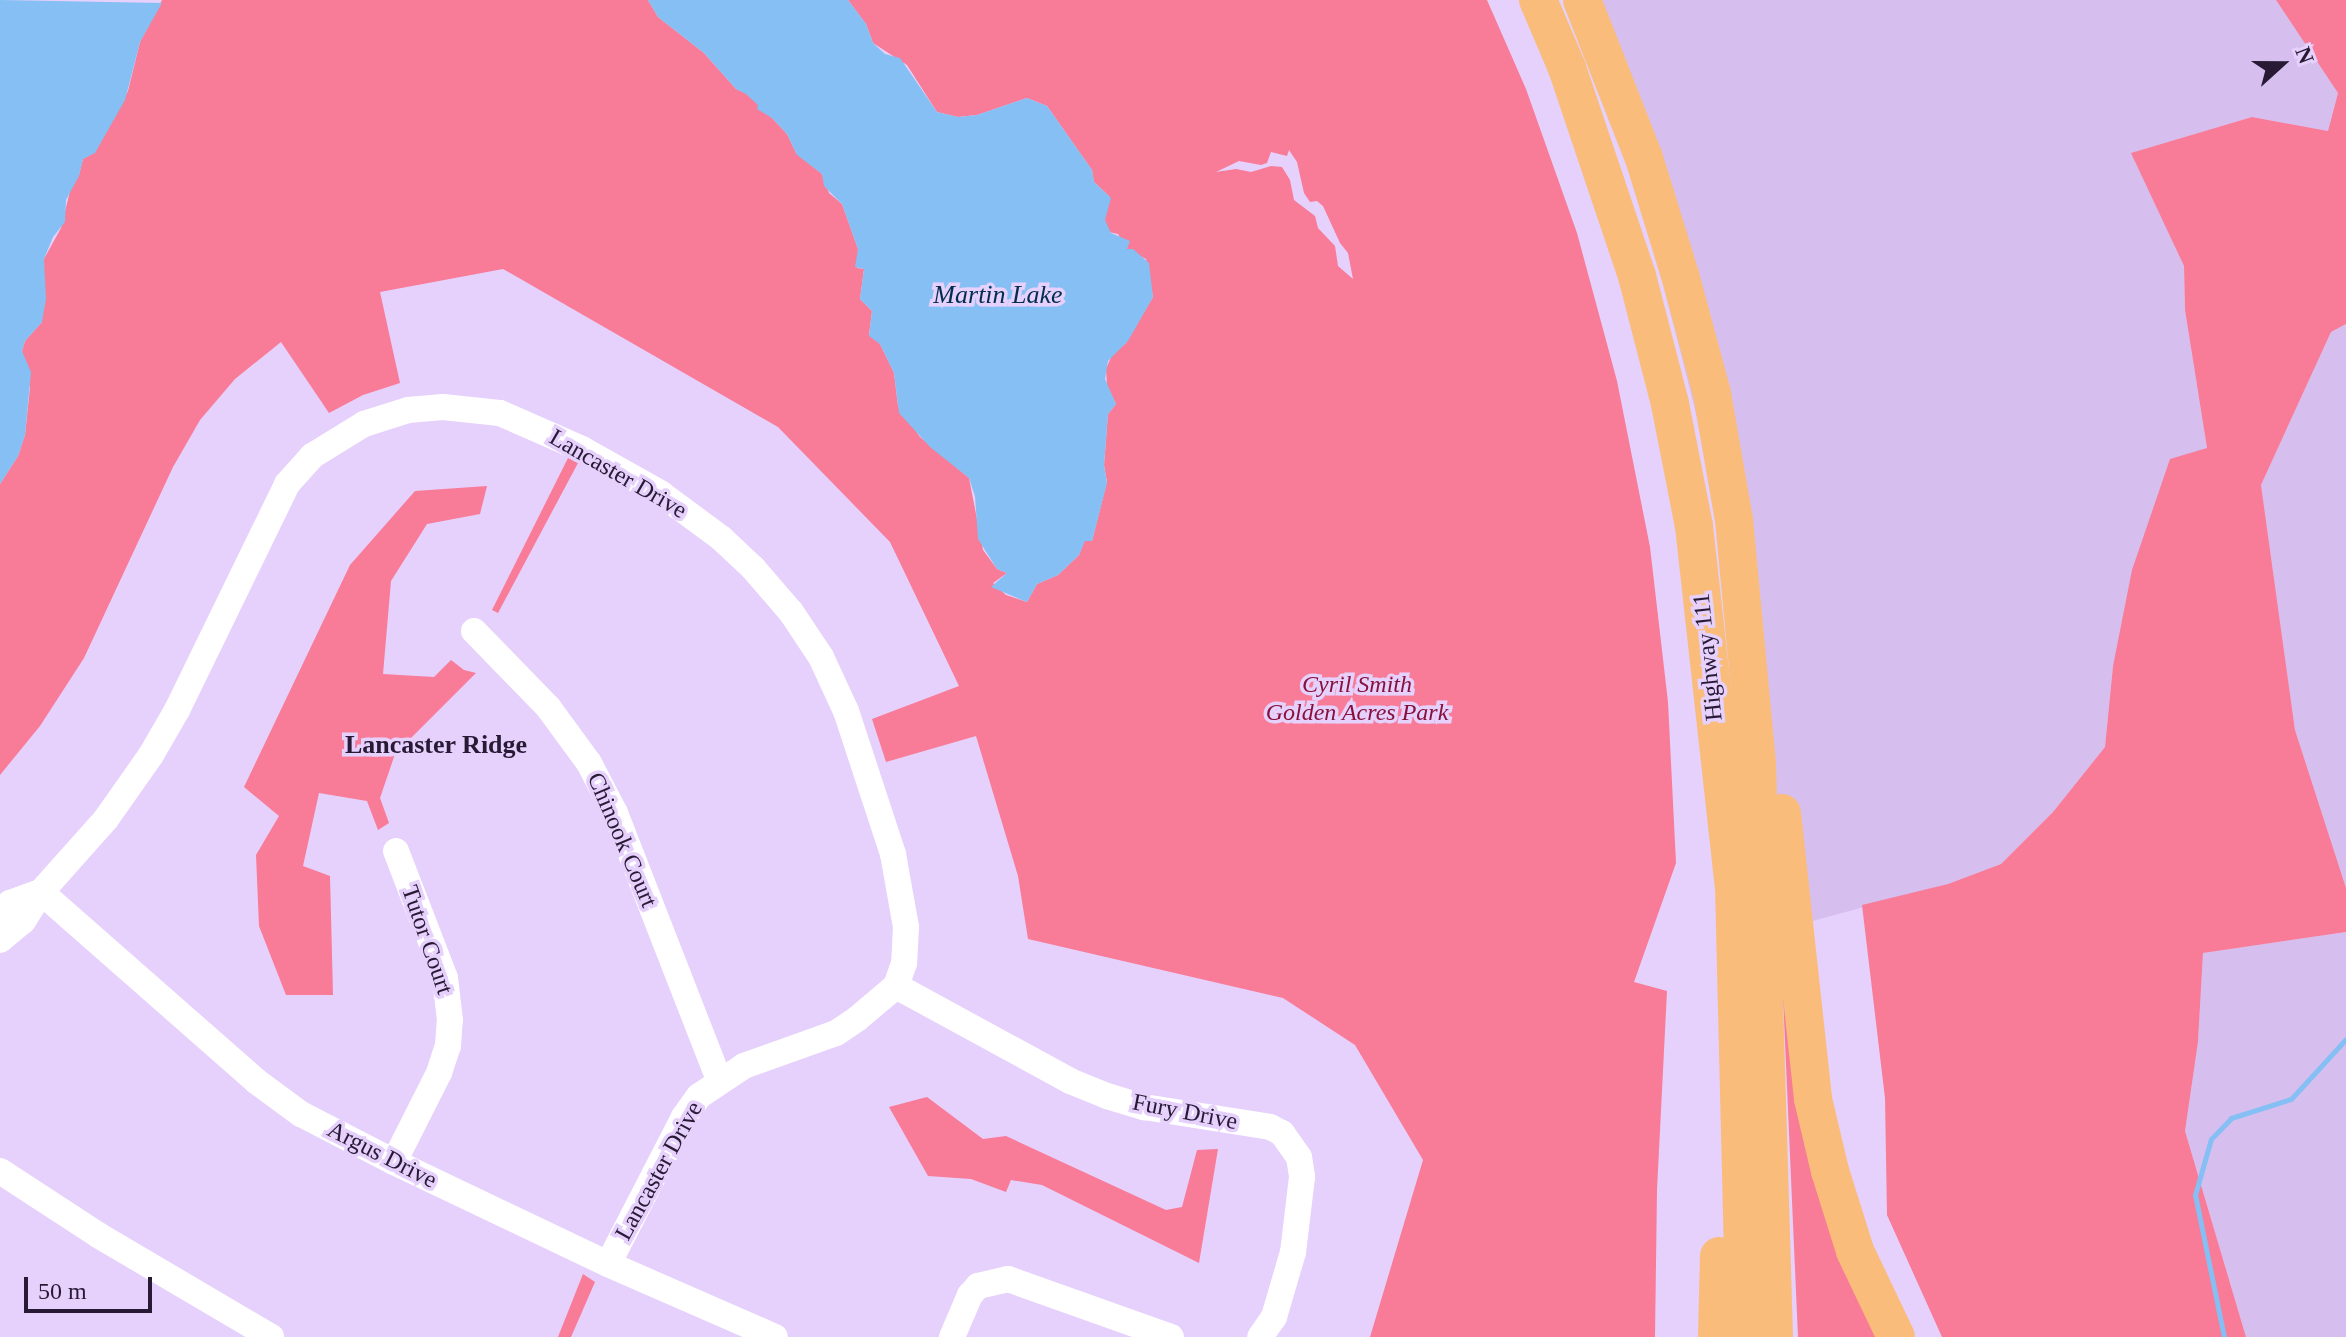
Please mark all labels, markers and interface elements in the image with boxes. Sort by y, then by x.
north arrow [2242,24,2322,104]
text: N [2290,43,2319,67]
water label: Martin Lake [933,279,1063,311]
street label: Lancaster Drive [544,423,692,525]
street label: Highway 111 [1687,592,1729,722]
park label: Cyril Smith Golden Acres Park [1265,671,1449,727]
district label: Lancaster Ridge [345,729,527,761]
street label: Chinook Court [581,768,663,912]
street label: Tutor Court [395,882,459,998]
street label: Fury Drive [1130,1088,1240,1136]
street label: Lancaster Drive [609,1097,709,1245]
street label: Argus Drive [323,1115,441,1195]
scale bar [28,1261,156,1311]
text: 50 m [38,1278,87,1304]

